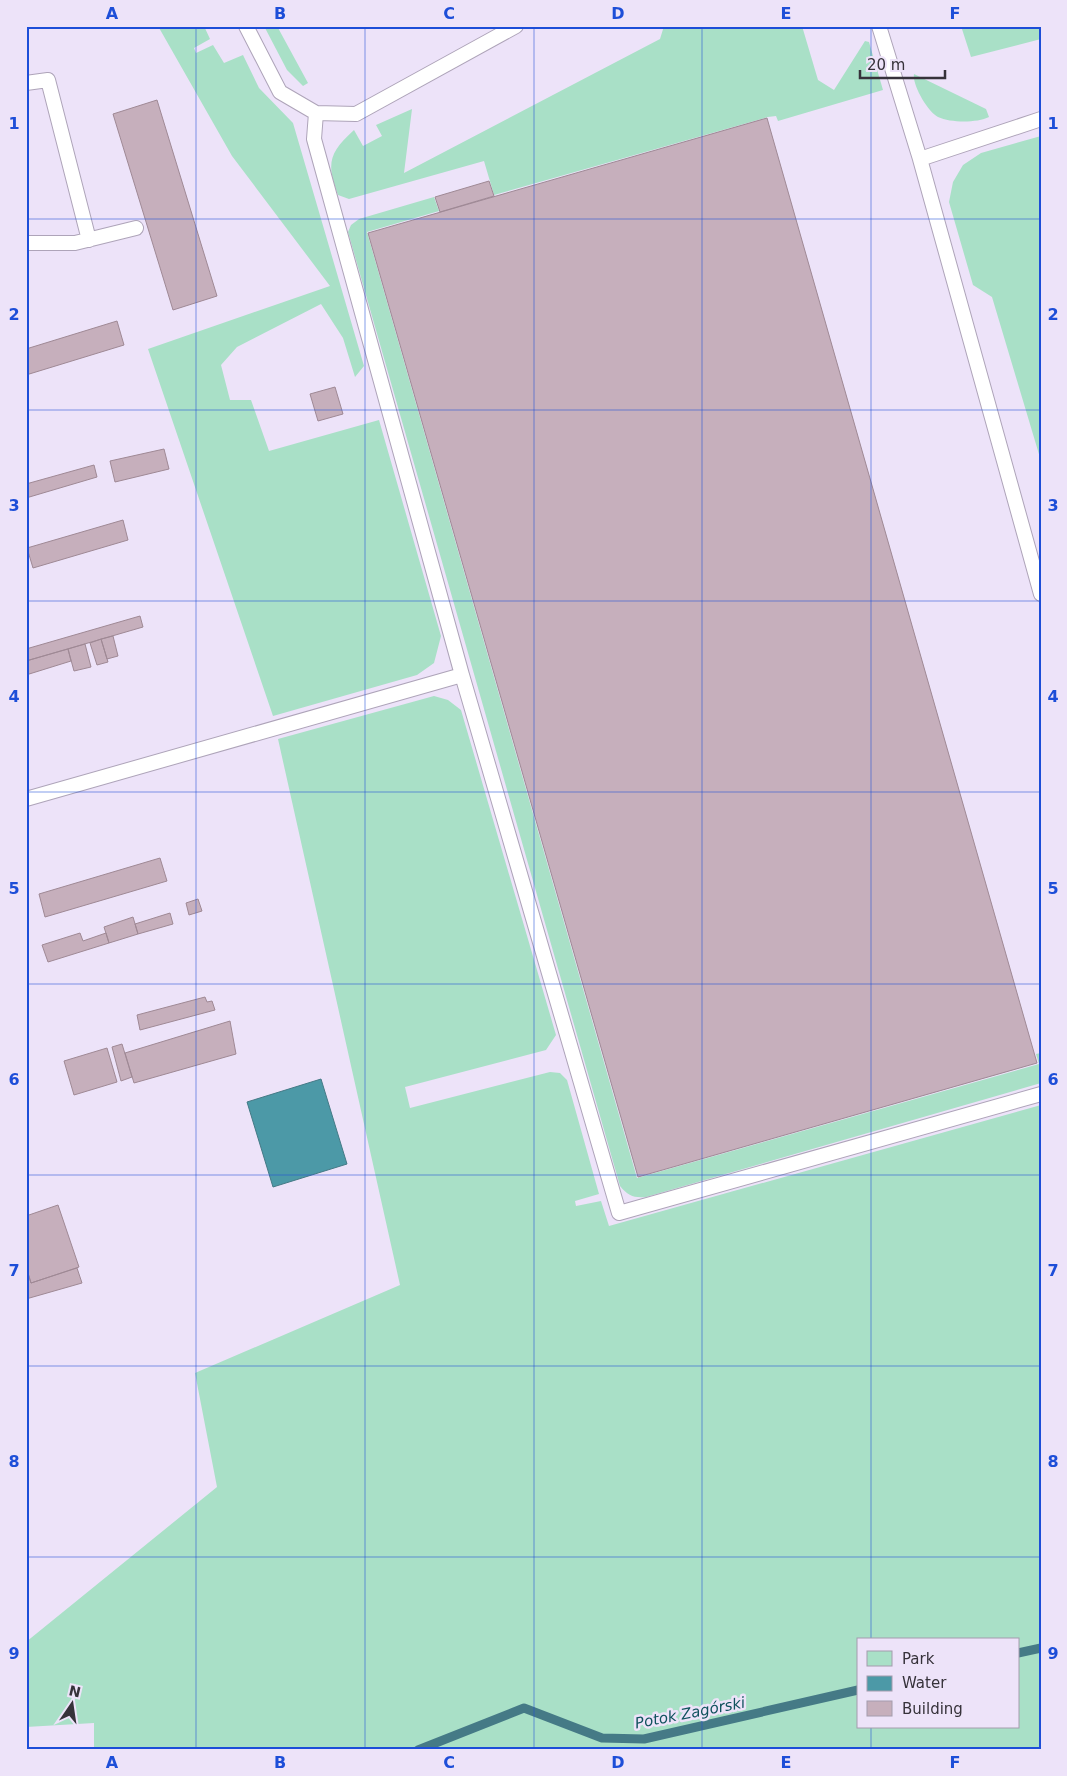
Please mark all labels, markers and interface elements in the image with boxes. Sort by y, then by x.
text: A [106,4,119,23]
text: B [274,4,286,23]
text: C [443,4,455,23]
text: D [611,4,625,23]
text: E [781,4,791,23]
text: F [950,4,960,23]
scale bar [860,48,944,80]
text: 20 m [867,56,905,74]
text: 1 [8,114,20,133]
text: 1 [1047,114,1059,133]
text: 2 [8,305,20,324]
text: 2 [1047,305,1059,324]
text: 3 [8,496,20,515]
text: 3 [1047,496,1059,515]
text: 4 [8,687,20,706]
text: 4 [1047,687,1059,706]
text: 5 [8,879,20,898]
text: 5 [1047,879,1059,898]
text: 6 [8,1070,20,1089]
text: 6 [1047,1070,1059,1089]
text: 7 [8,1261,20,1280]
text: 7 [1047,1261,1059,1280]
text: 8 [8,1452,20,1471]
text: 8 [1047,1452,1059,1471]
legend [857,1638,1020,1728]
text: 9 [8,1644,20,1663]
text: 9 [1047,1644,1059,1663]
text: Park [902,1650,935,1668]
text: Water [902,1674,947,1692]
north arrow [48,1678,98,1728]
text: N [67,1682,82,1700]
water label: Potok Zagórski [633,1693,747,1732]
text: Building [902,1700,963,1718]
text: A [106,1753,119,1772]
text: B [274,1753,286,1772]
text: C [443,1753,455,1772]
text: D [611,1753,625,1772]
text: E [781,1753,791,1772]
text: F [950,1753,960,1772]

